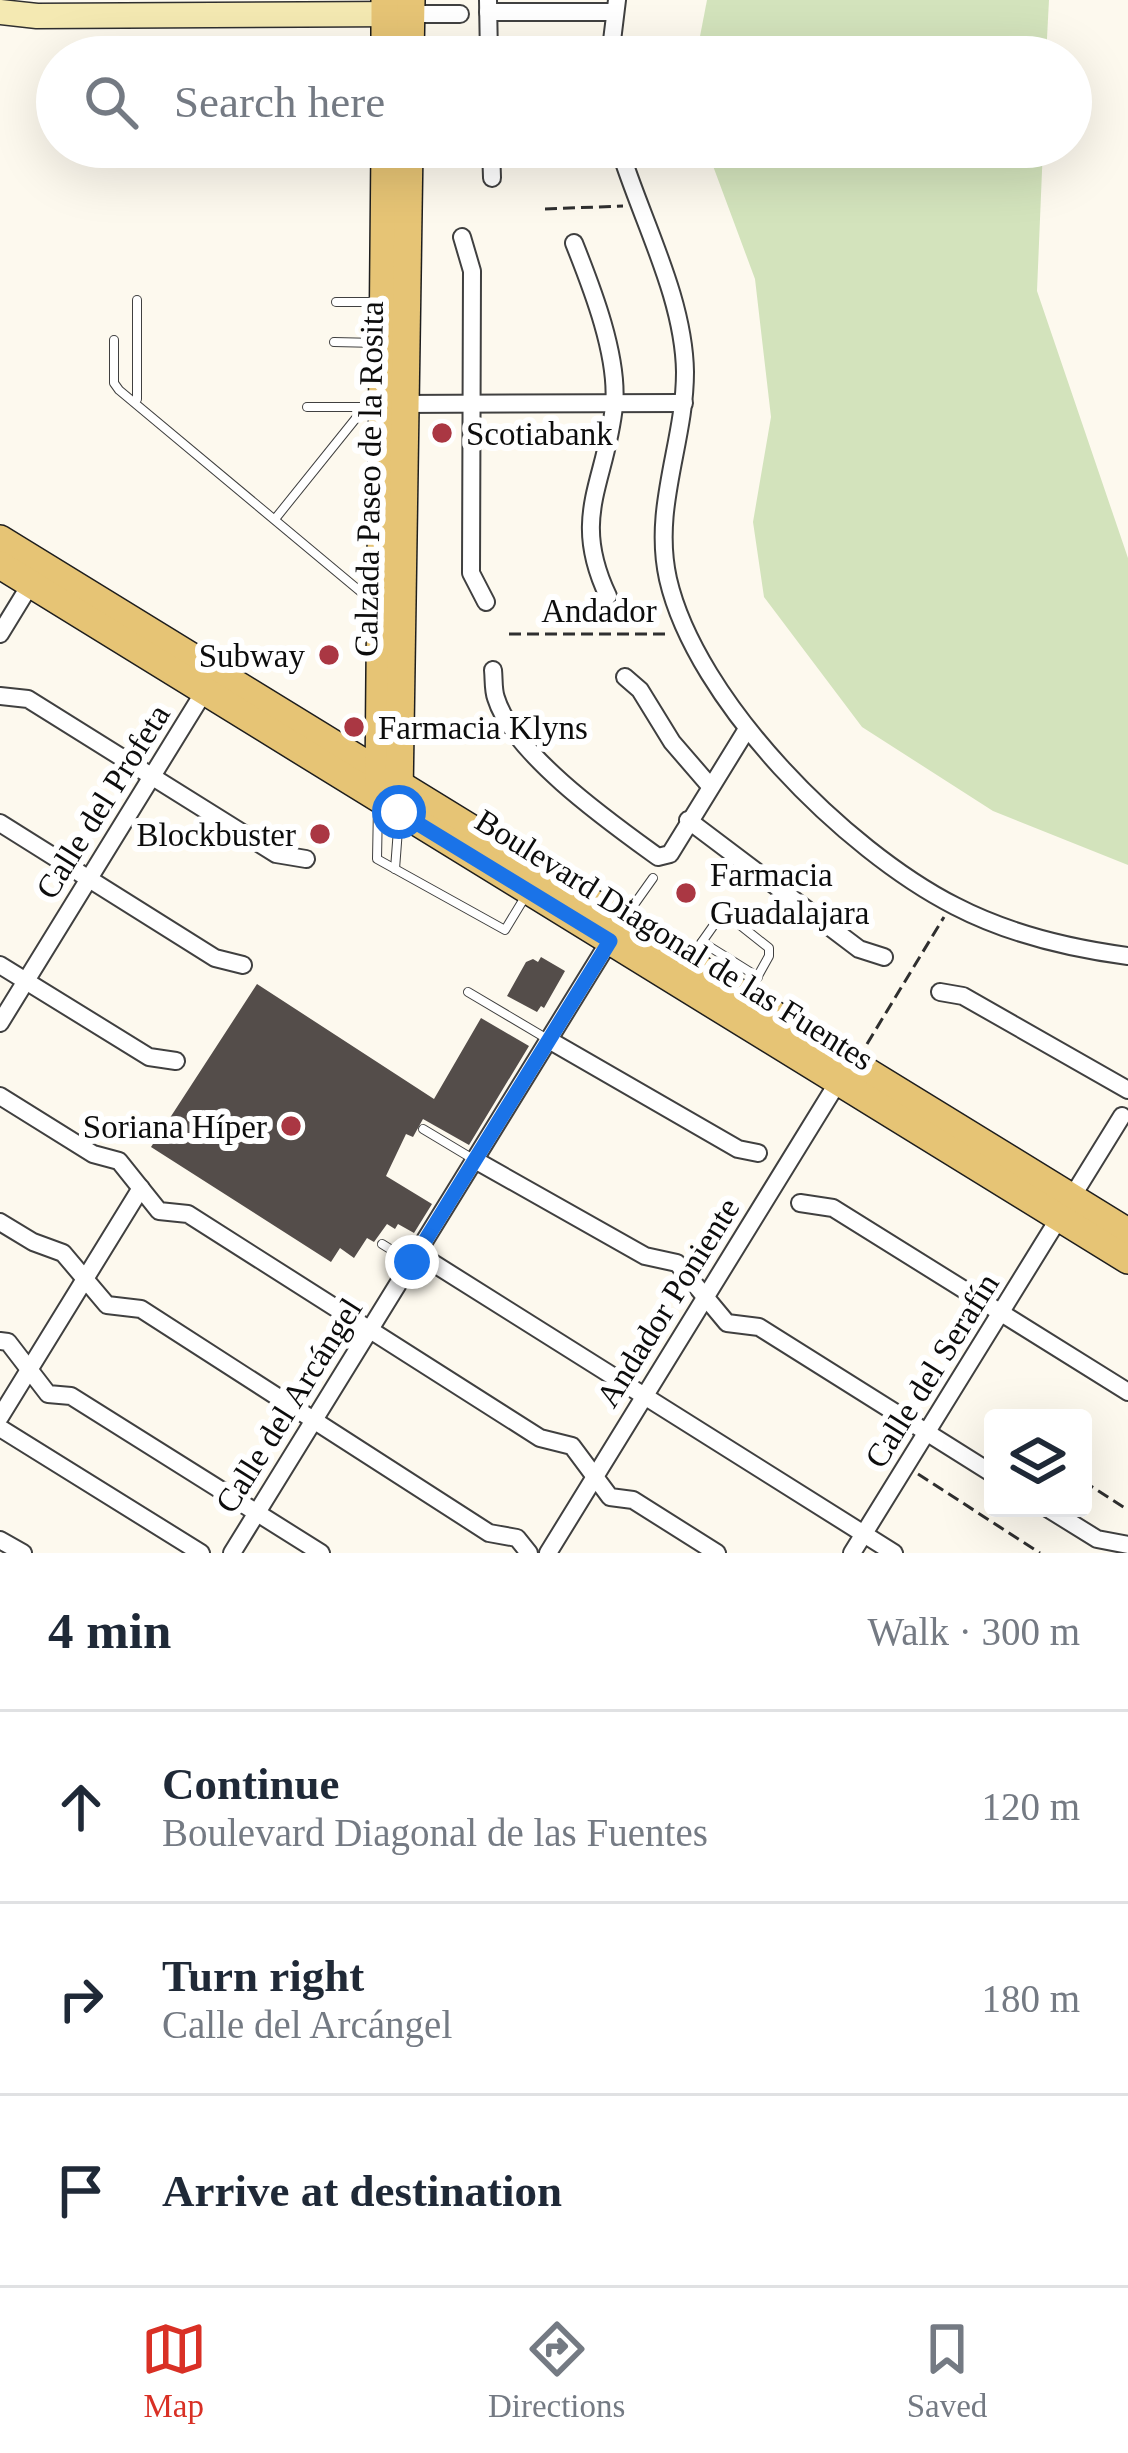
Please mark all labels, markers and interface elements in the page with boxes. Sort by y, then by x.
search box [36,36,1092,168]
icon: search [78,69,144,135]
text: Search here [174,77,385,127]
street label: Calzada Paseo de la Rosita [348,301,390,657]
place label: Scotiabank [466,416,613,452]
marker: Scotiabank [429,420,455,446]
street label: Andador [541,593,657,629]
place label: Subway [199,638,305,674]
marker: Subway [316,642,342,668]
street label: Calle del Profeta [29,698,177,905]
place label: Farmacia Klyns [378,710,588,746]
marker: Farmacia Klyns [341,714,367,740]
route start [372,785,426,839]
street label: Boulevard Diagonal de las Fuentes [469,802,880,1077]
place label: Blockbuster [137,817,296,853]
marker: Blockbuster [307,821,333,847]
place label: Farmacia Guadalajara [710,857,870,931]
marker: Farmacia Guadalajara [673,880,699,906]
place label: Soriana Híper [83,1109,267,1145]
marker: Soriana Híper [278,1113,304,1139]
street label: Andador Poniente [589,1192,746,1413]
route end [385,1235,439,1289]
street label: Calle del Serafín [858,1267,1006,1474]
street label: Calle del Arcángel [209,1292,369,1519]
map controls [984,1409,1092,1517]
button: layers [984,1409,1092,1517]
text: 4 min [48,1603,171,1659]
text: Walk · 300 m [868,1610,1080,1653]
text: Continue [162,1759,340,1809]
icon: ahead [48,1774,114,1840]
text: 120 m [981,1785,1080,1828]
text: Boulevard Diagonal de las Fuentes [162,1811,708,1854]
text: Turn right [162,1951,364,2001]
icon: right [48,1966,114,2032]
text: 180 m [981,1977,1080,2020]
text: Calle del Arcángel [162,2003,452,2046]
icon: arrive [48,2158,114,2224]
text: Arrive at destination [162,2166,562,2216]
tab: Map [141,2316,207,2425]
tab: Directions [488,2316,625,2425]
tab: Saved [907,2316,987,2425]

